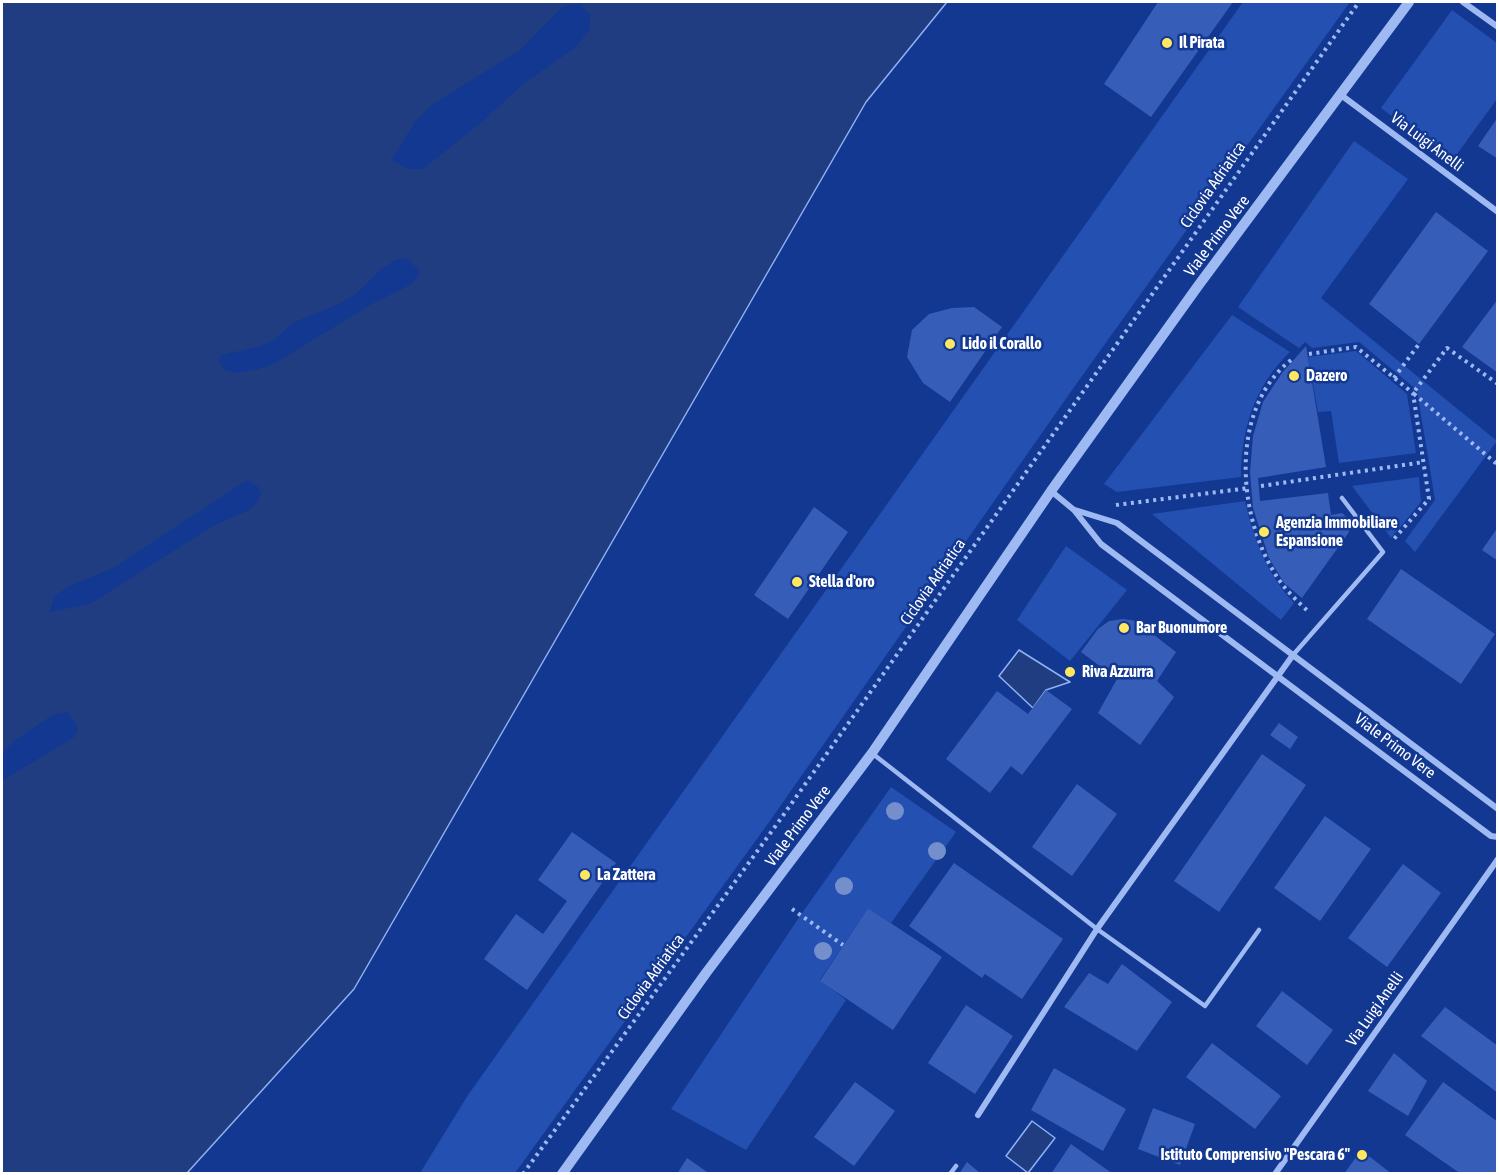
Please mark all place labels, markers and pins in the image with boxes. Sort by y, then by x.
place label: Il Pirata [1179,33,1225,53]
marker: Il Pirata [1160,36,1174,50]
place label: Lido il Corallo [962,334,1042,354]
marker: Lido il Corallo [943,337,957,351]
place label: Dazero [1306,366,1348,386]
marker: Dazero [1287,369,1301,383]
place label: Agenzia Immobiliare Espansione [1276,513,1398,551]
marker: Agenzia Immobiliare Espansione [1257,525,1271,539]
place label: Stella d'oro [809,572,875,592]
marker: Stella d'oro [790,575,804,589]
place label: Bar Buonumore [1136,618,1227,638]
marker: Bar Buonumore [1117,621,1131,635]
place label: Riva Azzurra [1082,662,1153,682]
marker: Riva Azzurra [1063,665,1077,679]
place label: La Zattera [597,865,656,885]
marker: La Zattera [578,868,592,882]
place label: Istituto Comprensivo "Pescara 6" [1161,1145,1350,1165]
marker: Istituto Comprensivo "Pescara 6" [1355,1148,1369,1162]

